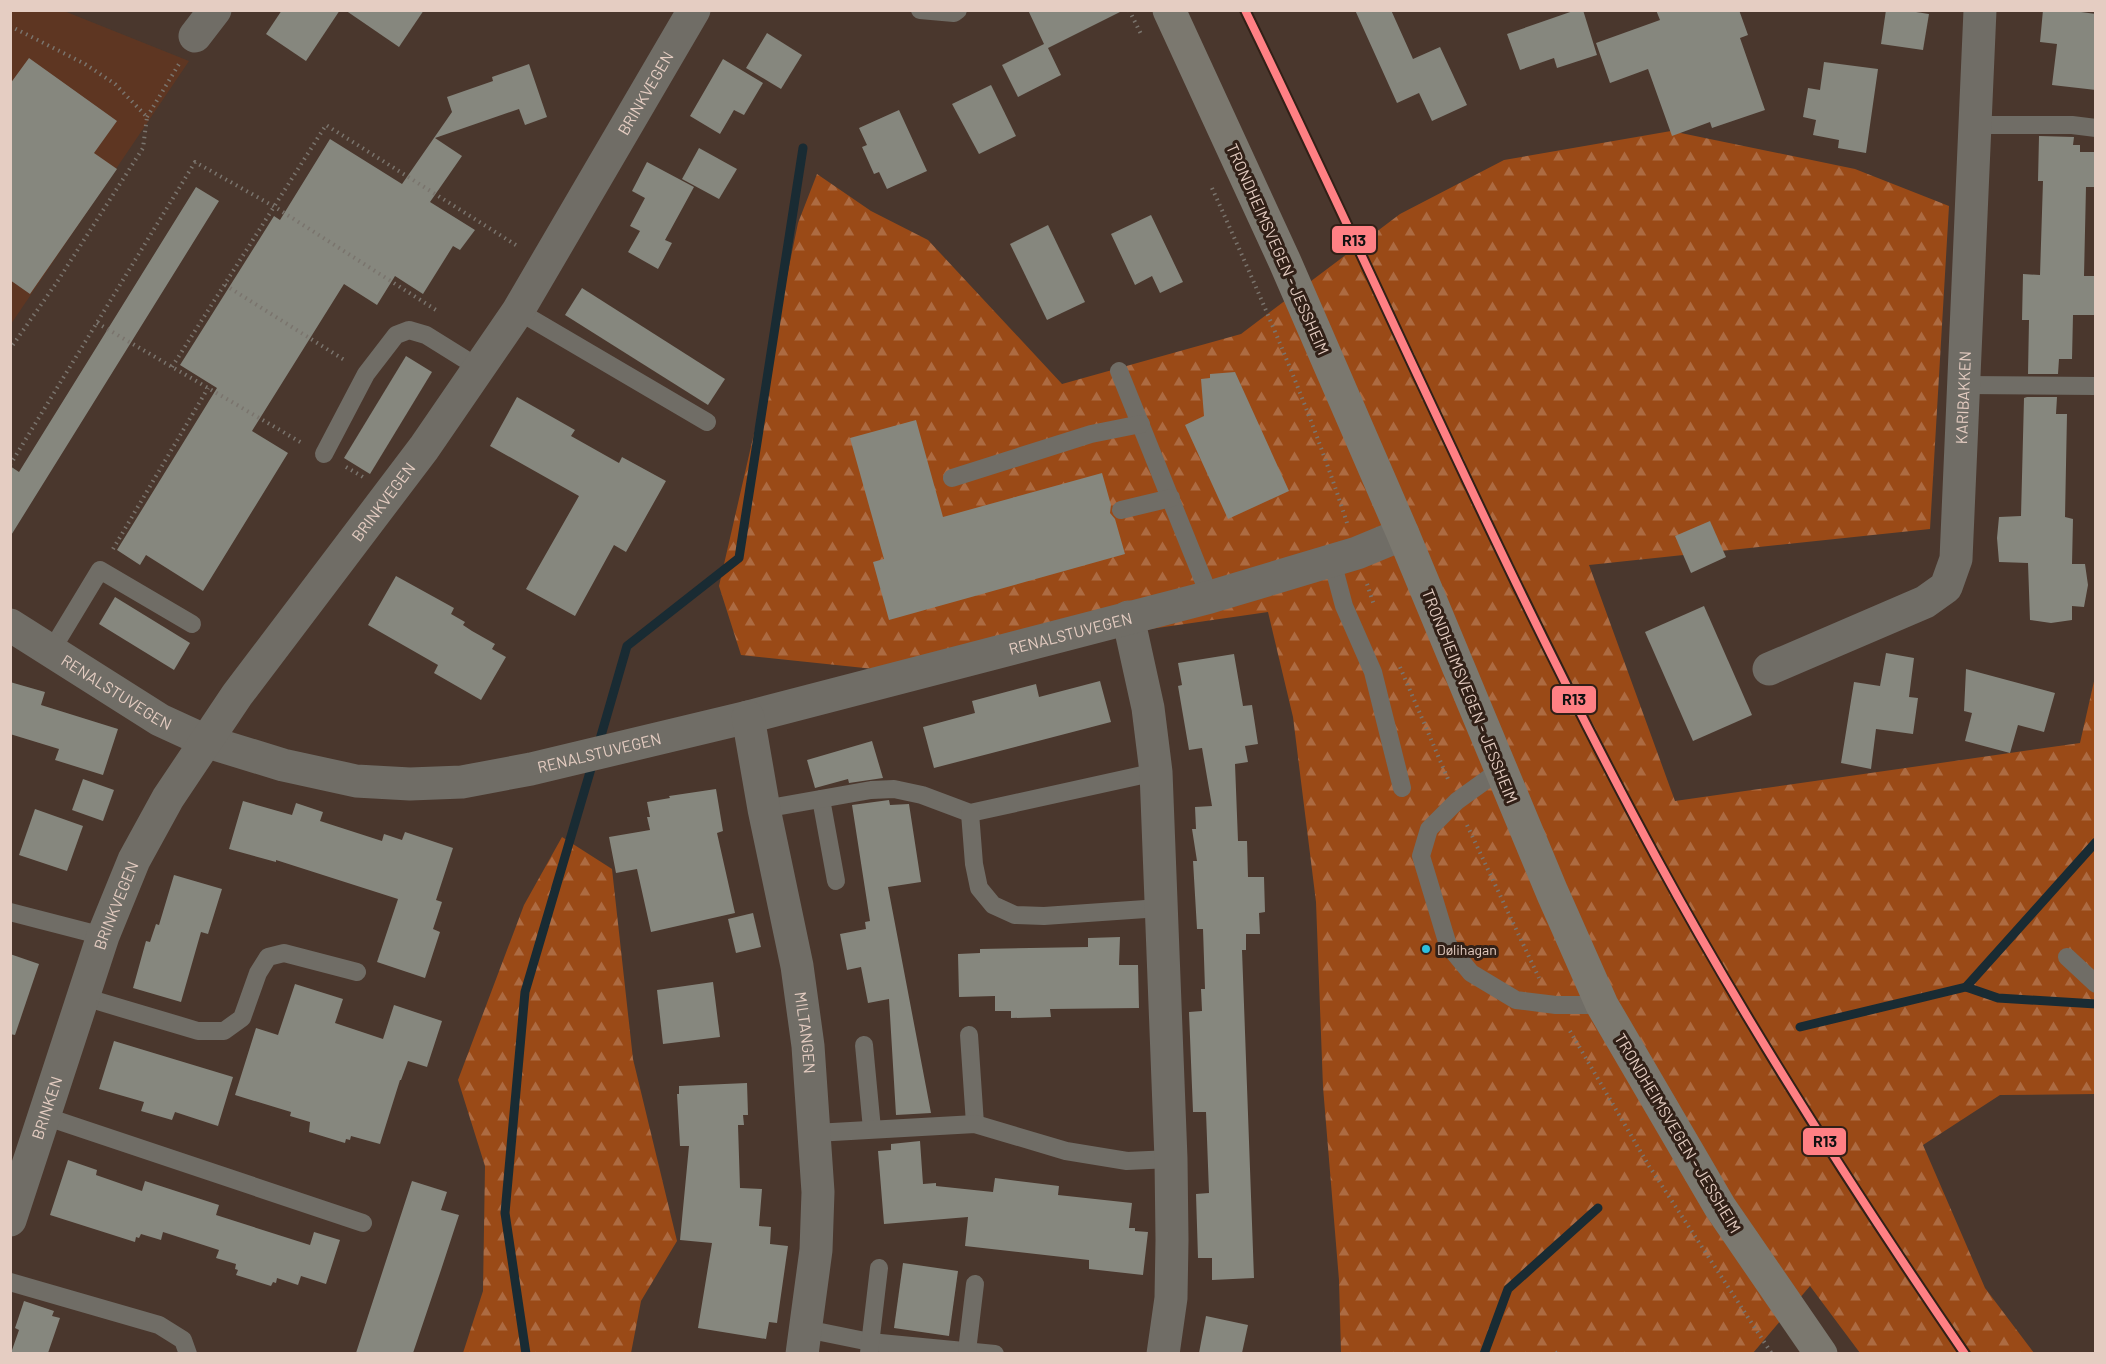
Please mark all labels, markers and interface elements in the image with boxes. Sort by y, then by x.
street label: BRINKVEGEN [613,48,677,138]
street label: TRONDHEIMSVEGEN - JESSHEIM [1223,140,1334,357]
line badge: R13 [1331,225,1377,254]
text: R13 [1342,230,1366,249]
street label: KARIBAKKEN [1951,350,1974,445]
street label: BRINKVEGEN [347,458,419,545]
street label: TRONDHEIMSVEGEN - JESSHEIM [1419,586,1522,806]
street label: RENALSTUVEGEN [1006,608,1134,658]
street label: RENALSTUVEGEN [58,650,175,733]
line badge: R13 [1551,685,1597,714]
text: R13 [1562,689,1586,708]
street label: RENALSTUVEGEN [535,728,663,776]
street label: BRINKVEGEN [89,858,142,952]
place label: Dølihagan [1437,941,1497,958]
marker: Dølihagan [1420,943,1432,955]
street label: MILTANGEN [792,990,820,1074]
street label: TRONDHEIMSVEGEN - JESSHEIM [1611,1029,1746,1236]
street label: BRINKEN [27,1074,65,1142]
line badge: R13 [1802,1127,1847,1156]
text: R13 [1813,1131,1837,1150]

